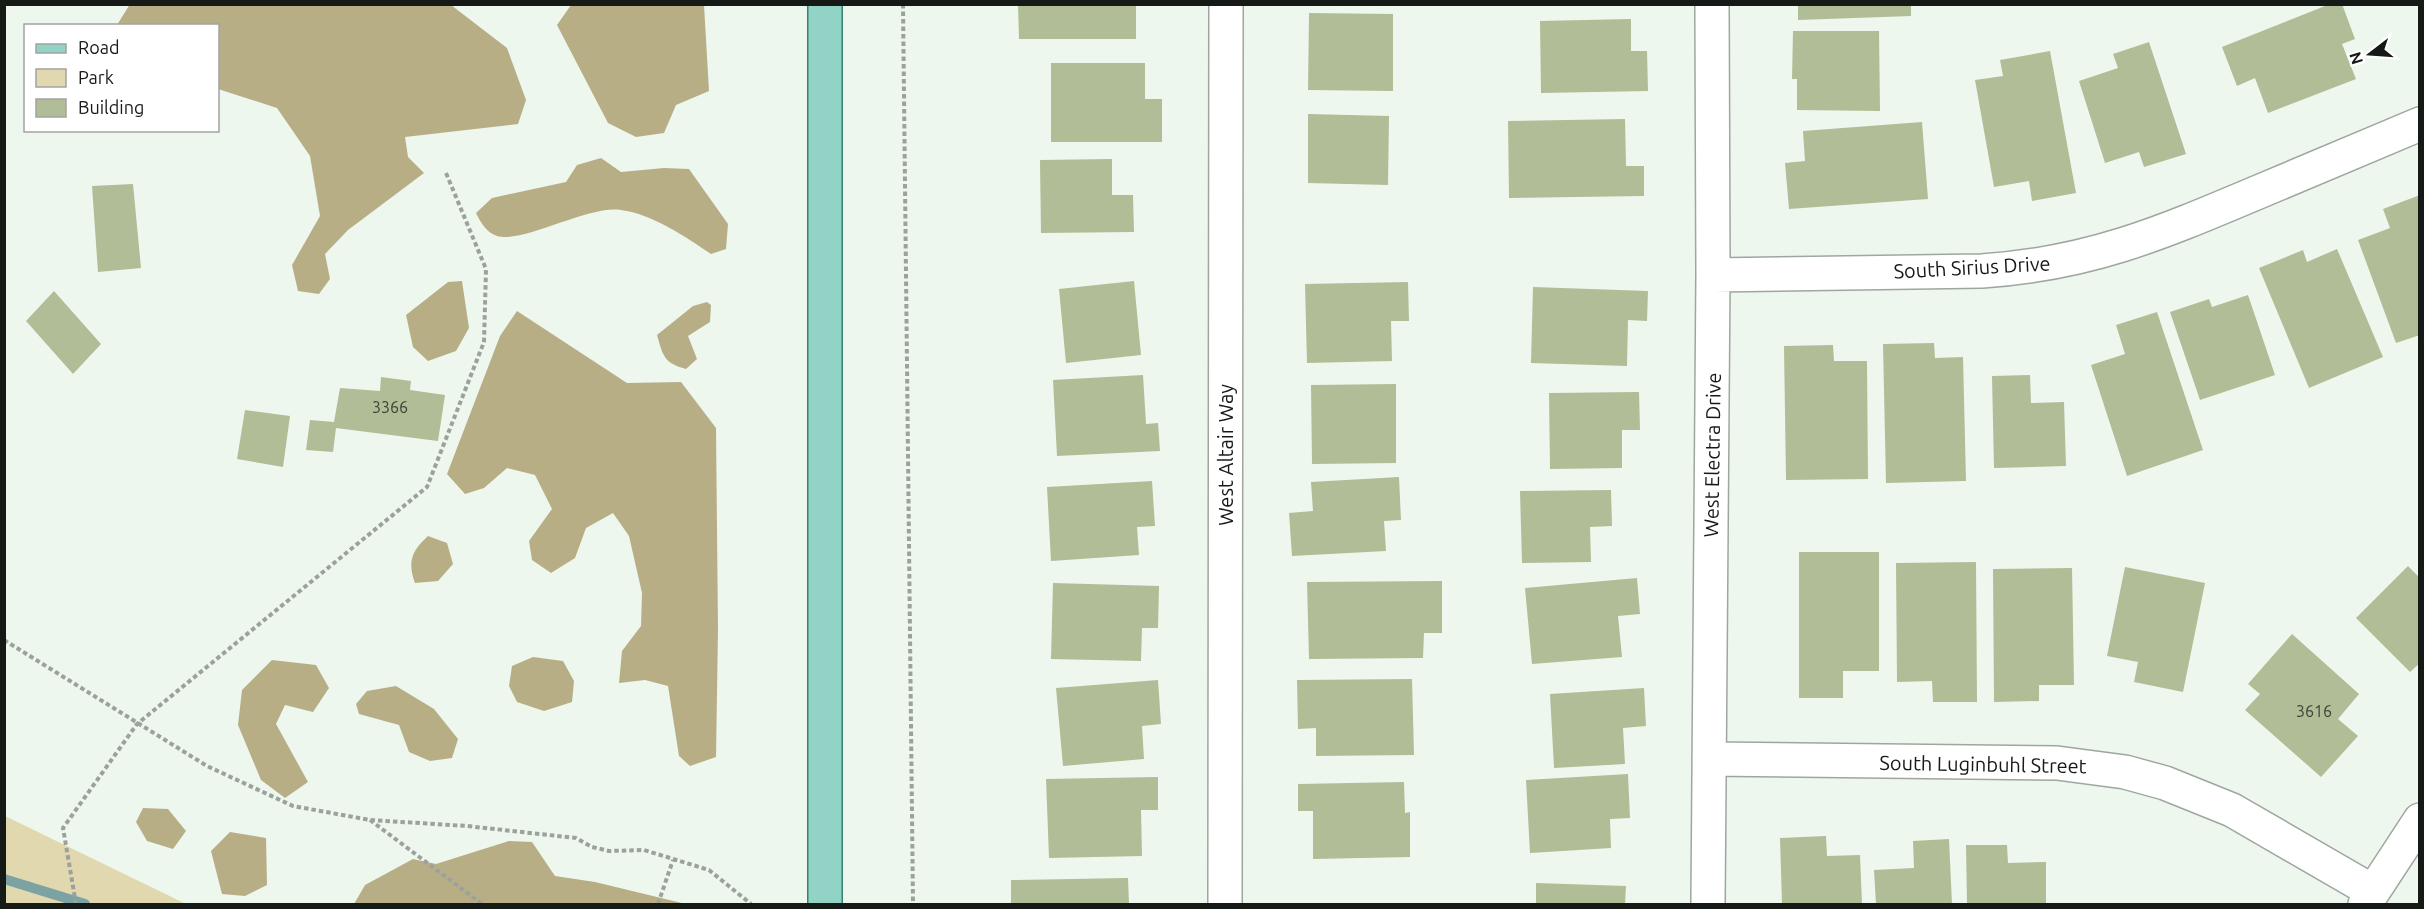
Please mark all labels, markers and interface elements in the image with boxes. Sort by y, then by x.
legend [24,24,219,132]
north arrow [2340,24,2400,84]
text: Road [78,37,120,57]
text: N [2345,50,2366,67]
text: Park [78,67,114,87]
text: Building [78,97,144,117]
street label: South Sirius Drive [1893,251,2051,283]
street label: West Electra Drive [1699,372,1725,538]
street label: West Altair Way [1214,384,1237,526]
house number: 3366 [372,398,408,416]
house number: 3616 [2296,702,2332,720]
street label: South Luginbuhl Street [1879,751,2087,777]

